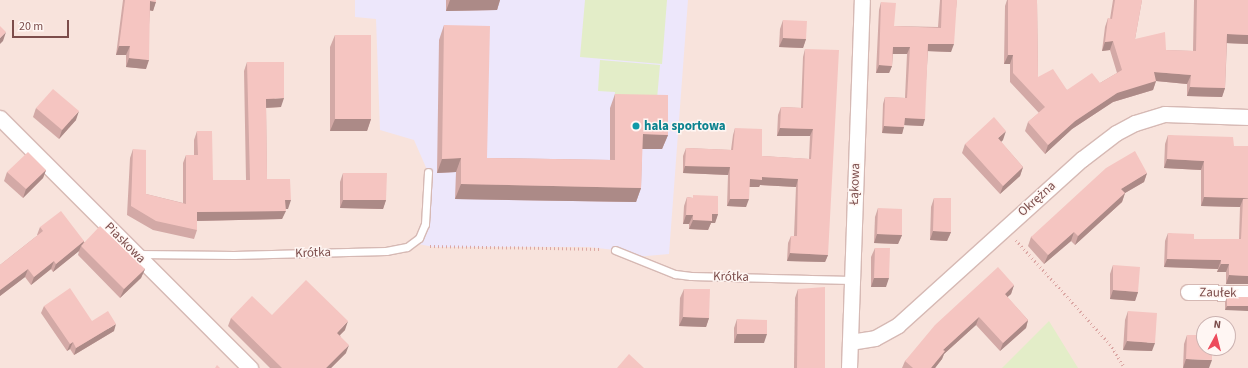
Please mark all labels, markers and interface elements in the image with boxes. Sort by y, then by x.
scale bar [14,12,71,38]
text: 20 m [19,18,43,35]
place label: hala sportowa [644,118,726,134]
marker: hala sportowa [631,121,641,131]
street label: Łąkowa [846,163,864,205]
street label: Okrężna [1015,178,1059,220]
street label: Piaskowa [101,219,149,267]
street label: Krótka [295,245,331,261]
street label: Krótka [713,269,749,285]
street label: Zaułek [1199,285,1237,301]
north arrow [1196,316,1236,356]
text: N [1213,317,1222,332]

